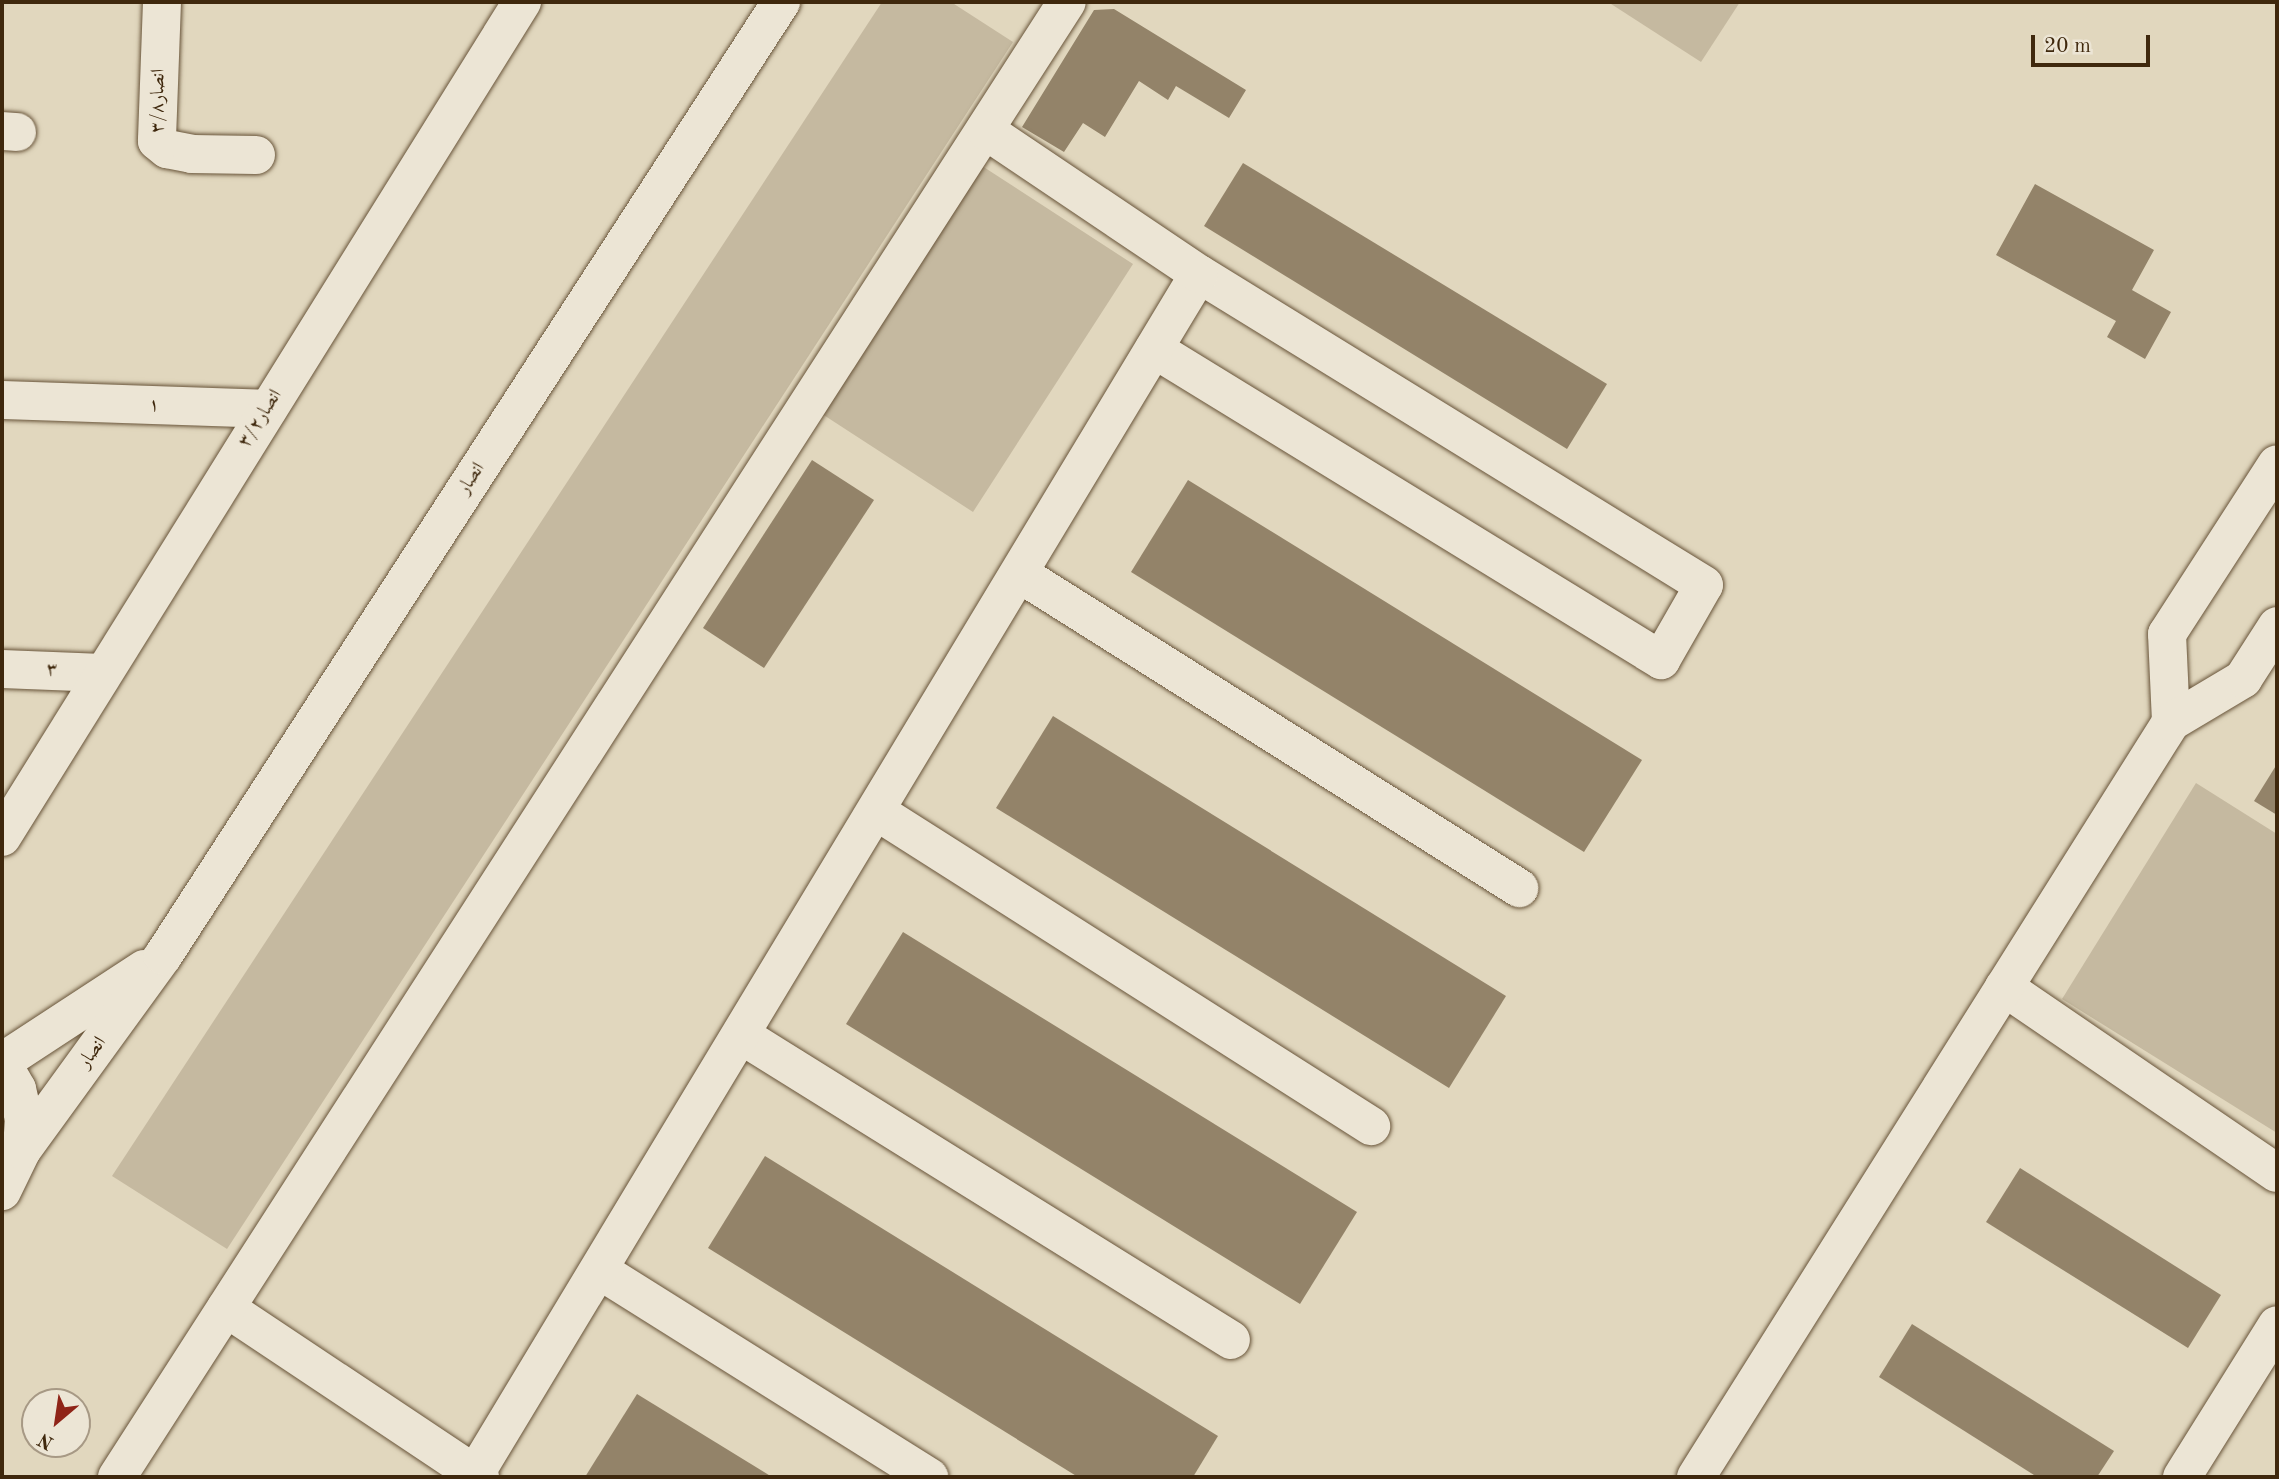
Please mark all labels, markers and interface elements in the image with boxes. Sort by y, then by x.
scale bar [2034,21,2153,65]
text: 20 m [2044,36,2091,57]
street label: انصار۳/۸ [147,69,171,133]
street label: انصار۳/۲ [234,386,288,452]
street label: ۱ [148,394,160,418]
street label: انصار [453,459,491,499]
street label: ۳ [46,659,58,683]
street label: انصار [74,1033,112,1073]
north arrow [21,1388,91,1458]
text: N [36,1428,58,1452]

